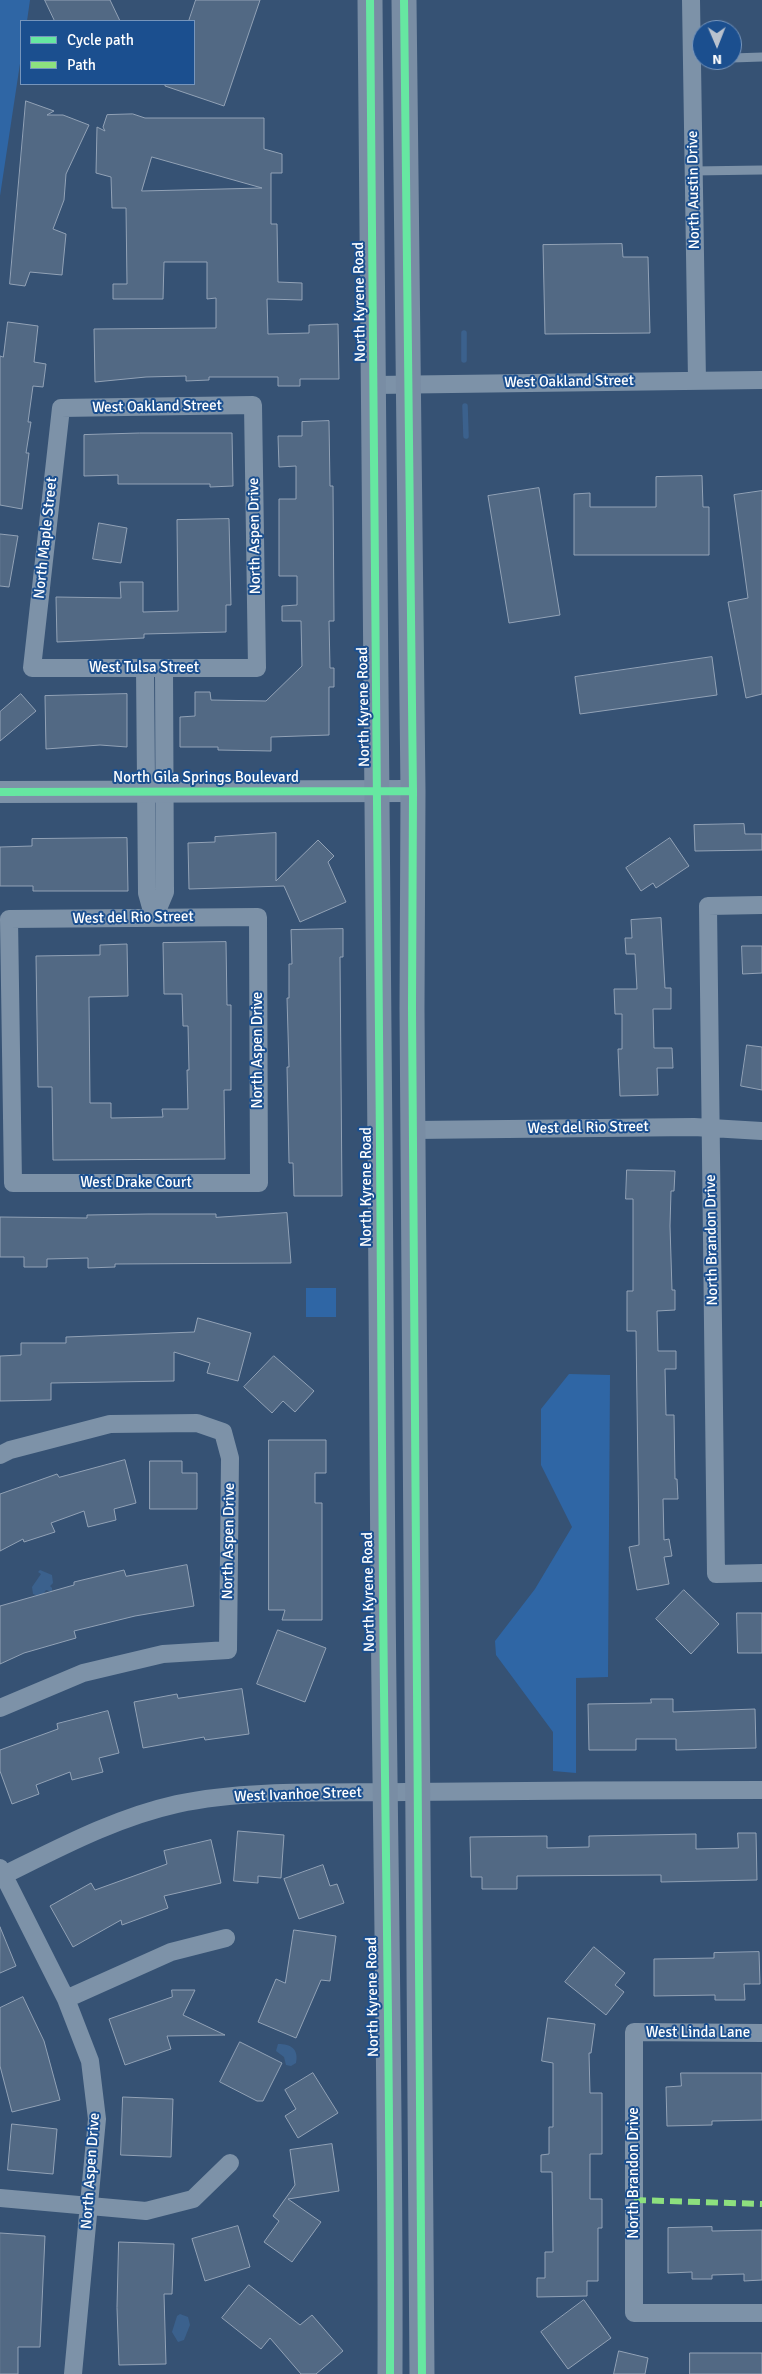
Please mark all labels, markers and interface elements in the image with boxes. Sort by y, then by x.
legend [20,20,195,85]
north arrow [692,20,742,70]
text: Cycle path [67,31,134,49]
text: N [712,51,722,68]
text: Path [67,56,96,74]
street label: North Austin Drive [684,130,704,250]
street label: North Kyrene Road [350,242,370,362]
street label: West Oakland Street [504,372,634,392]
street label: West Oakland Street [92,397,222,417]
street label: North Maple Street [31,476,61,600]
street label: North Aspen Drive [245,477,265,595]
street label: North Kyrene Road [354,647,374,767]
street label: West Tulsa Street [89,659,199,677]
street label: North Gila Springs Boulevard [113,769,299,787]
street label: West del Rio Street [72,908,194,928]
street label: North Aspen Drive [249,992,267,1108]
street label: West del Rio Street [527,1118,649,1138]
street label: North Kyrene Road [358,1127,376,1247]
street label: West Drake Court [80,1174,192,1192]
street label: North Brandon Drive [702,1174,722,1306]
street label: North Aspen Drive [219,1482,239,1600]
street label: North Kyrene Road [359,1532,379,1652]
street label: West Ivanhoe Street [234,1784,362,1806]
street label: North Kyrene Road [363,1937,383,2057]
street label: West Linda Lane [646,2024,750,2042]
street label: North Brandon Drive [625,2107,643,2239]
street label: North Aspen Drive [78,2112,104,2230]

